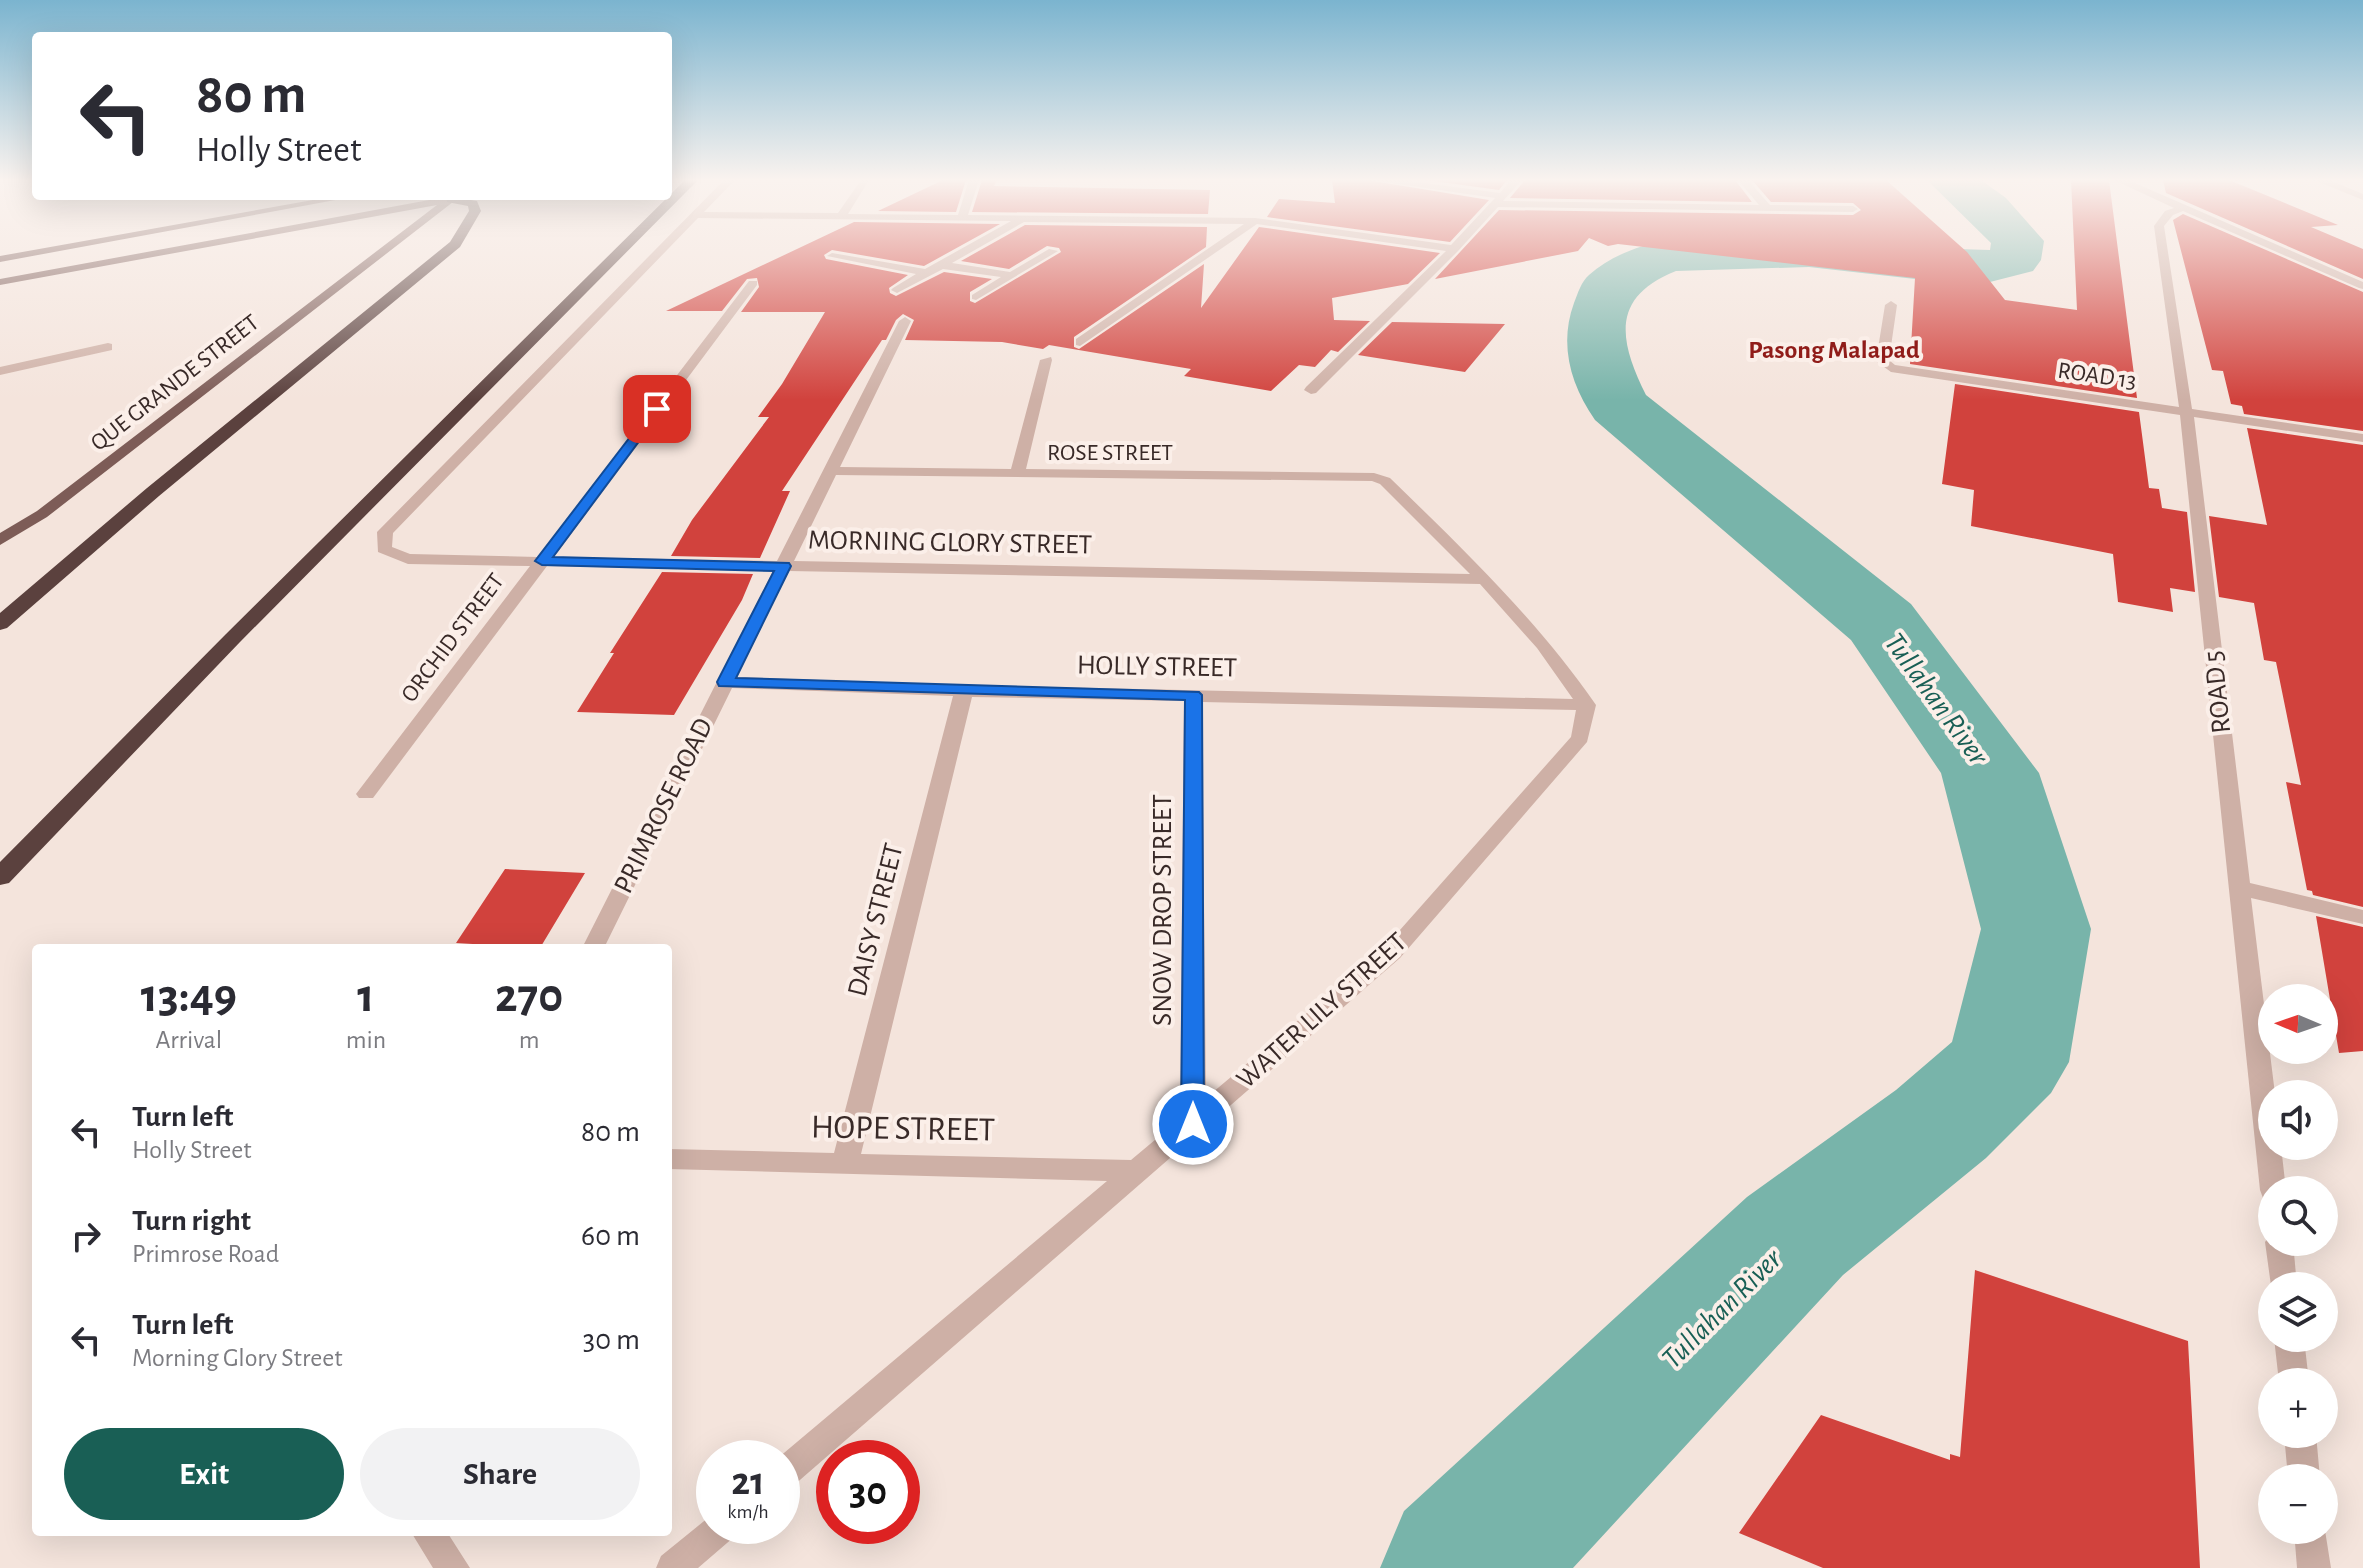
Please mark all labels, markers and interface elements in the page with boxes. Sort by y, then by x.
icon: left [64,64,168,168]
text: 80 m [196,67,306,123]
text: Holly Street [196,132,361,168]
street label: QUE GRANDE STREET [87,310,264,456]
district label: Pasong Malapad [1748,337,1920,363]
street label: ROAD 13 [2056,359,2138,393]
pin [623,375,691,443]
icon: arrive [635,387,679,431]
street label: ROSE STREET [1047,441,1173,465]
street label: MORNING GLORY STREET [808,527,1093,559]
street label: ORCHID STREET [397,569,509,707]
water label: Tullahan River [1878,628,1994,771]
street label: ROAD 5 [2200,649,2236,735]
street label: HOLLY STREET [1077,652,1238,682]
street label: PRIMROSE ROAD [610,714,718,898]
street label: SNOW DROP STREET [1149,794,1177,1026]
street label: DAISY STREET [843,840,909,999]
street label: WATER LILY STREET [1232,928,1413,1094]
text: 13:49 [141,973,237,1021]
text: 1 [357,973,375,1021]
text: 270 [495,973,563,1021]
north arrow [2258,984,2338,1064]
map controls [2258,984,2338,1544]
text: Arrival [155,1027,222,1053]
text: min [346,1027,386,1053]
text: m [519,1027,540,1053]
button: sound [2258,1080,2338,1160]
position arrow [1151,1082,1235,1166]
text: Turn left [132,1102,233,1132]
icon: left [64,1110,108,1154]
street label: HOPE STREET [811,1110,995,1148]
text: 80 m [581,1117,640,1147]
text: Holly Street [132,1137,251,1163]
button: search [2258,1176,2338,1256]
text: Turn right [132,1206,251,1236]
icon: right [64,1214,108,1258]
text: 60 m [581,1221,640,1251]
text: Primrose Road [132,1241,279,1267]
water label: Tullahan River [1657,1243,1788,1374]
button: layers [2258,1272,2338,1352]
text: Turn left [132,1310,233,1340]
icon: left [64,1318,108,1362]
text: 30 m [583,1325,640,1355]
text: Morning Glory Street [132,1345,343,1371]
button: + [2258,1368,2338,1448]
button: Exit [64,1428,344,1520]
button: Share [360,1428,640,1520]
speed limit sign: 30 [816,1440,920,1544]
text: 21 [731,1462,765,1502]
button: − [2258,1464,2338,1544]
text: km/h [727,1502,769,1522]

